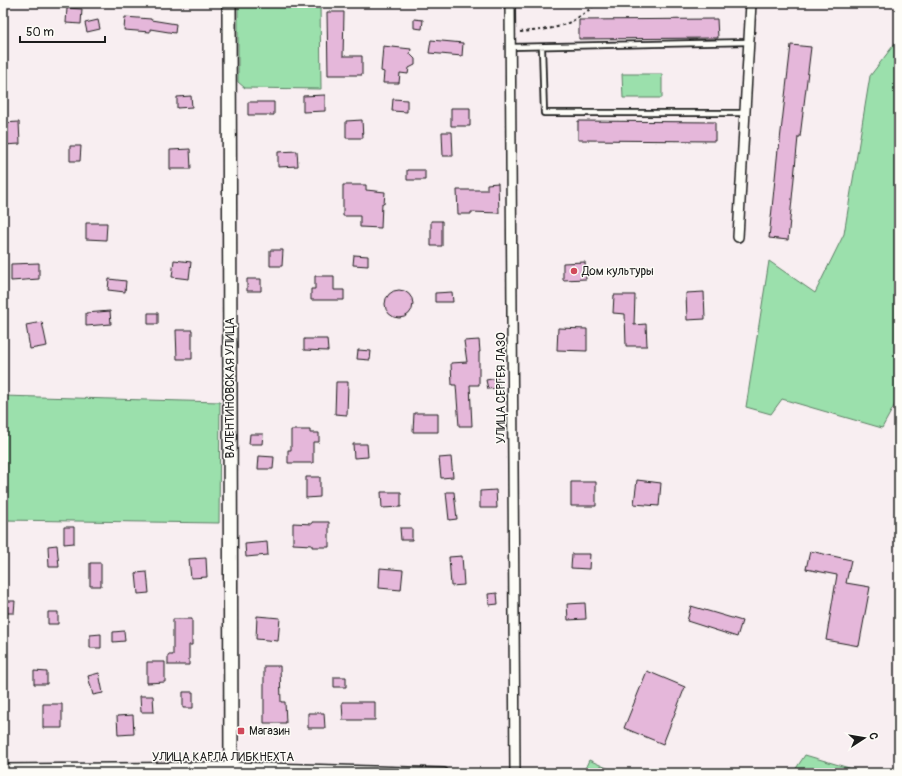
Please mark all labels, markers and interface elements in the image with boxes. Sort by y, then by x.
scale bar [20,18,105,44]
text: 50 m [26,25,54,40]
place label: Дом культуры [581,264,654,279]
marker: Дом культуры [569,266,579,276]
street label: ВАЛЕНТИНОВСКАЯ УЛИЦА [223,317,238,459]
street label: УЛИЦА СЕРГЕЯ ЛАЗО [494,332,509,444]
north arrow [844,718,884,758]
place label: Магазин [249,724,290,739]
marker: Магазин [236,726,246,736]
text: С [866,731,880,741]
street label: УЛИЦА КАРЛА ЛИБКНЕХТА [152,750,294,765]

